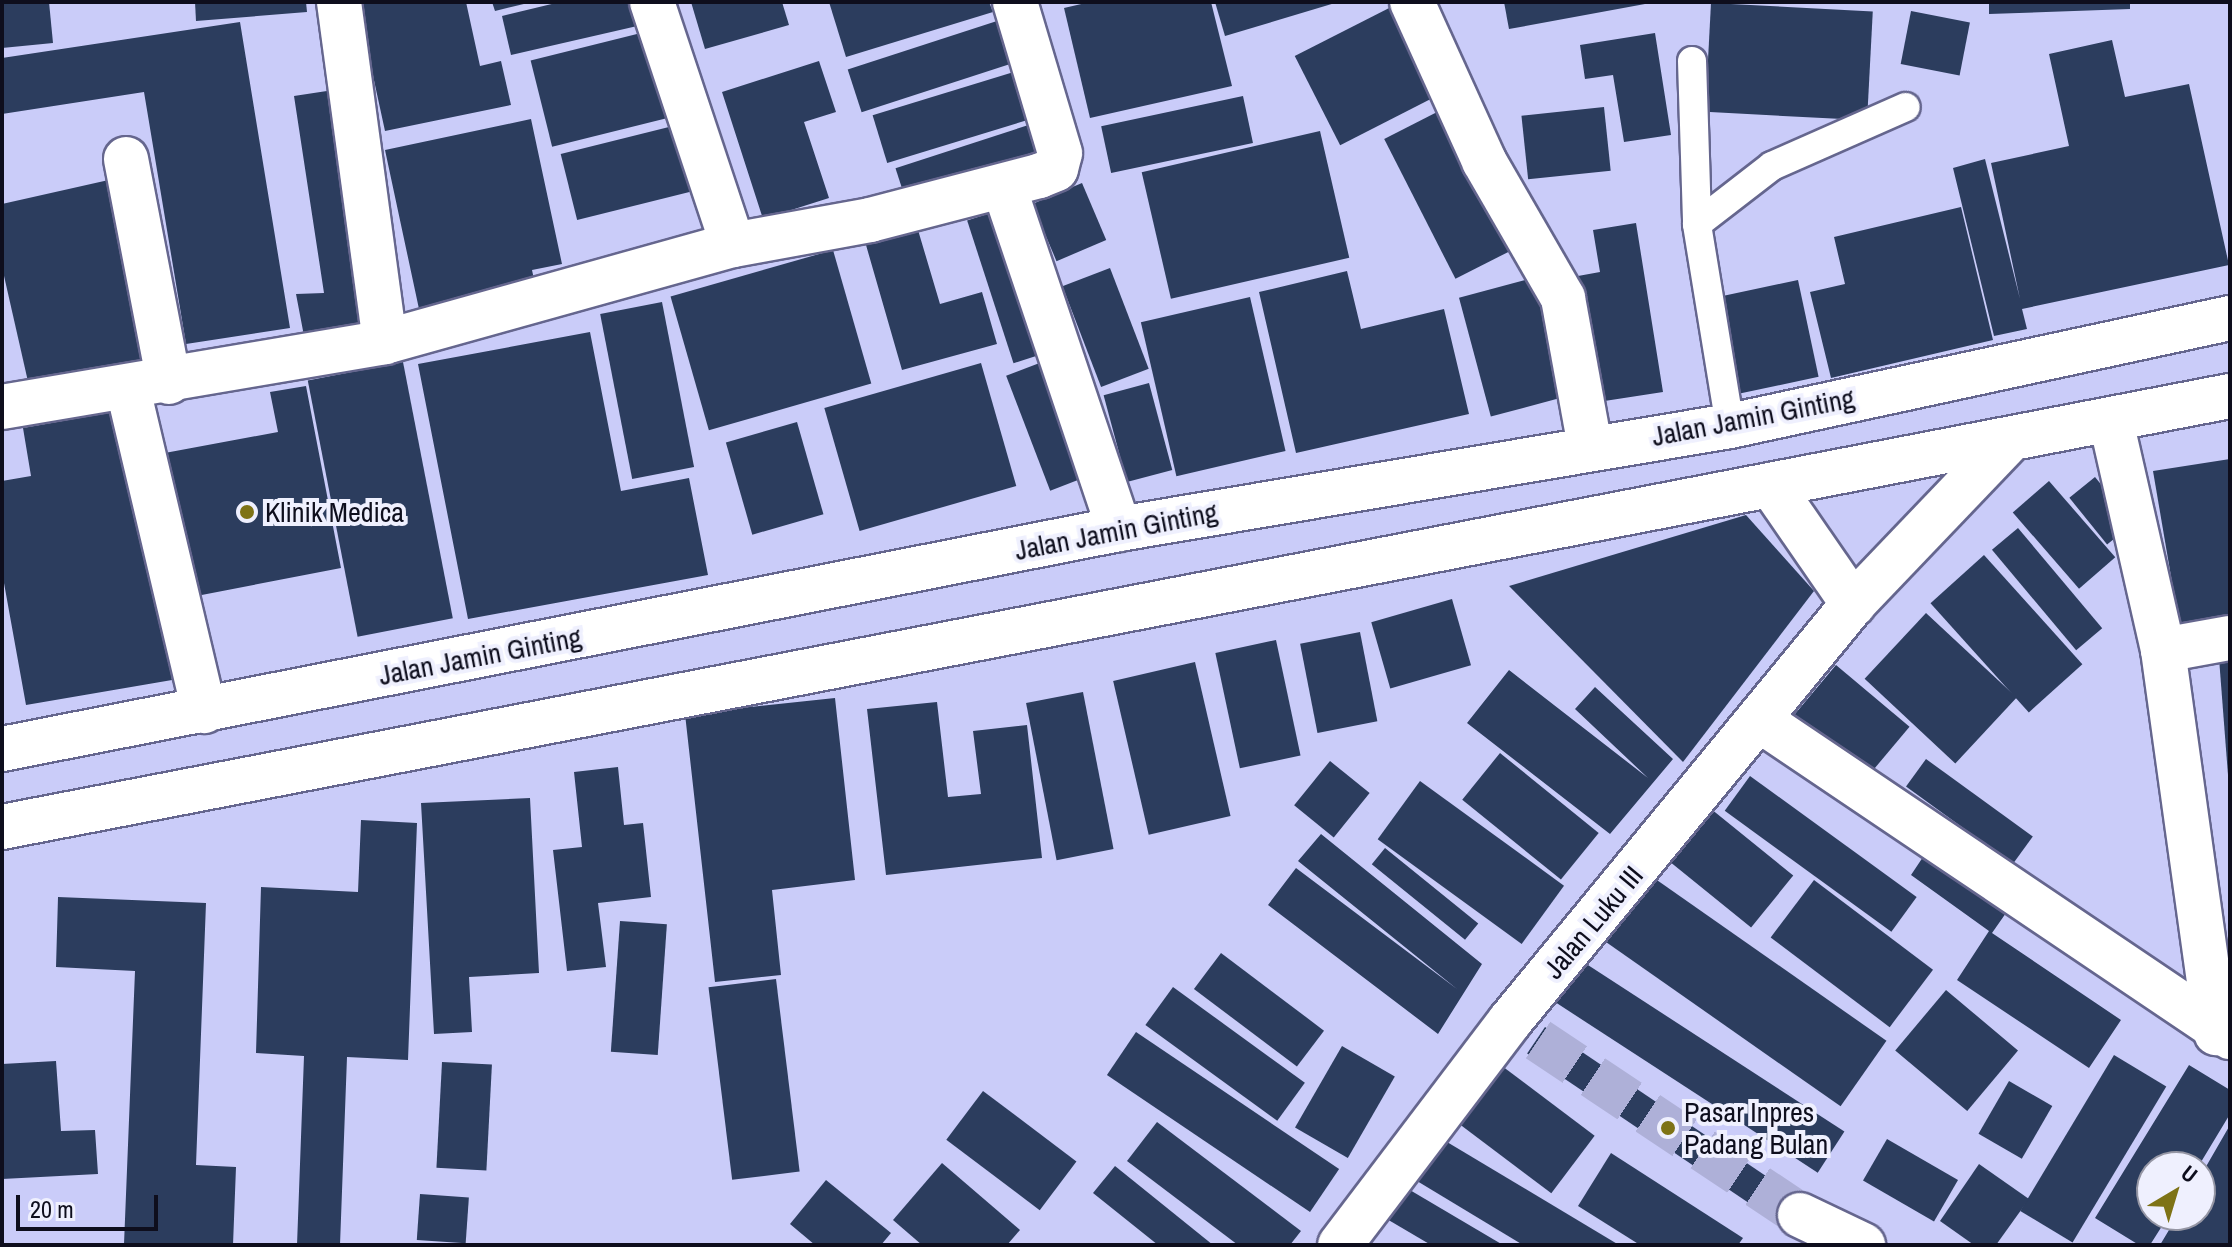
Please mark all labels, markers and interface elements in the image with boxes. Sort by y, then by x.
street label: Jalan Jamin Ginting [1649,381,1857,453]
place label: Klinik Medica [265,495,404,529]
street label: Jalan Jamin Ginting [1012,495,1220,567]
marker: Klinik Medica [236,501,258,523]
street label: Jalan Jamin Ginting [376,620,584,692]
street label: Jalan Luku III [1536,859,1650,985]
place label: Pasar Inpres Padang Bulan [1684,1095,1828,1161]
marker: Pasar Inpres Padang Bulan [1659,1119,1677,1137]
north arrow [2136,1151,2216,1231]
text: U [2175,1158,2204,1189]
scale bar [20,1179,162,1229]
text: 20 m [30,1193,74,1225]

